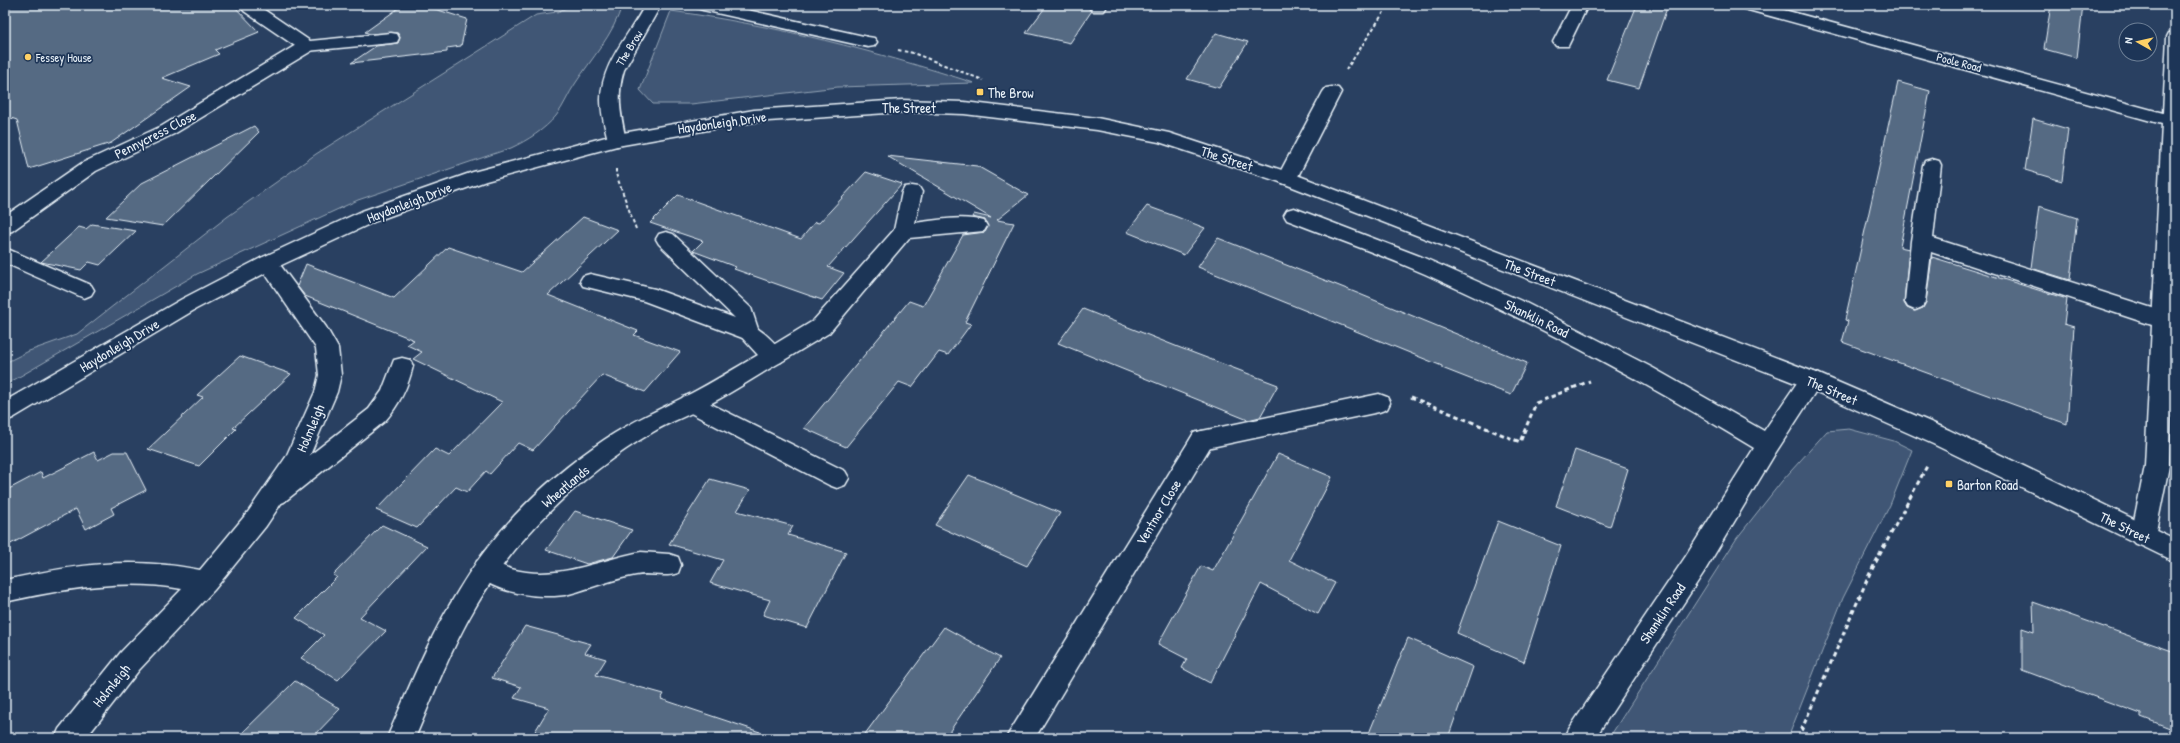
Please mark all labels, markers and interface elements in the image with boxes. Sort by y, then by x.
north arrow [2118,22,2158,62]
street label: The Brow [611,26,647,69]
text: N [2121,37,2135,44]
street label: Poole Road [1935,48,1984,76]
place label: Fessey House [35,49,92,66]
marker: Fessey House [23,52,33,62]
place label: The Brow [988,83,1034,102]
marker: The Brow [975,87,985,97]
street label: The Street [882,98,936,117]
street label: Pennycress Close [111,105,200,164]
street label: Haydonleigh Drive [676,106,768,139]
street label: The Street [1198,141,1256,175]
street label: Haydonleigh Drive [364,177,455,228]
street label: The Street [1501,253,1559,291]
street label: Shanklin Road [1502,294,1573,342]
street label: Haydonleigh Drive [76,314,163,377]
street label: The Street [1804,371,1861,409]
street label: Holmleigh [291,401,329,455]
street label: Wheatlands [537,460,593,512]
street label: Ventnor Close [1131,475,1185,548]
place label: Barton Road [1957,475,2018,494]
marker: Barton Road [1944,479,1954,489]
street label: The Street [2097,507,2154,547]
street label: Shanklin Road [1635,579,1690,647]
street label: Holmleigh [88,660,135,711]

